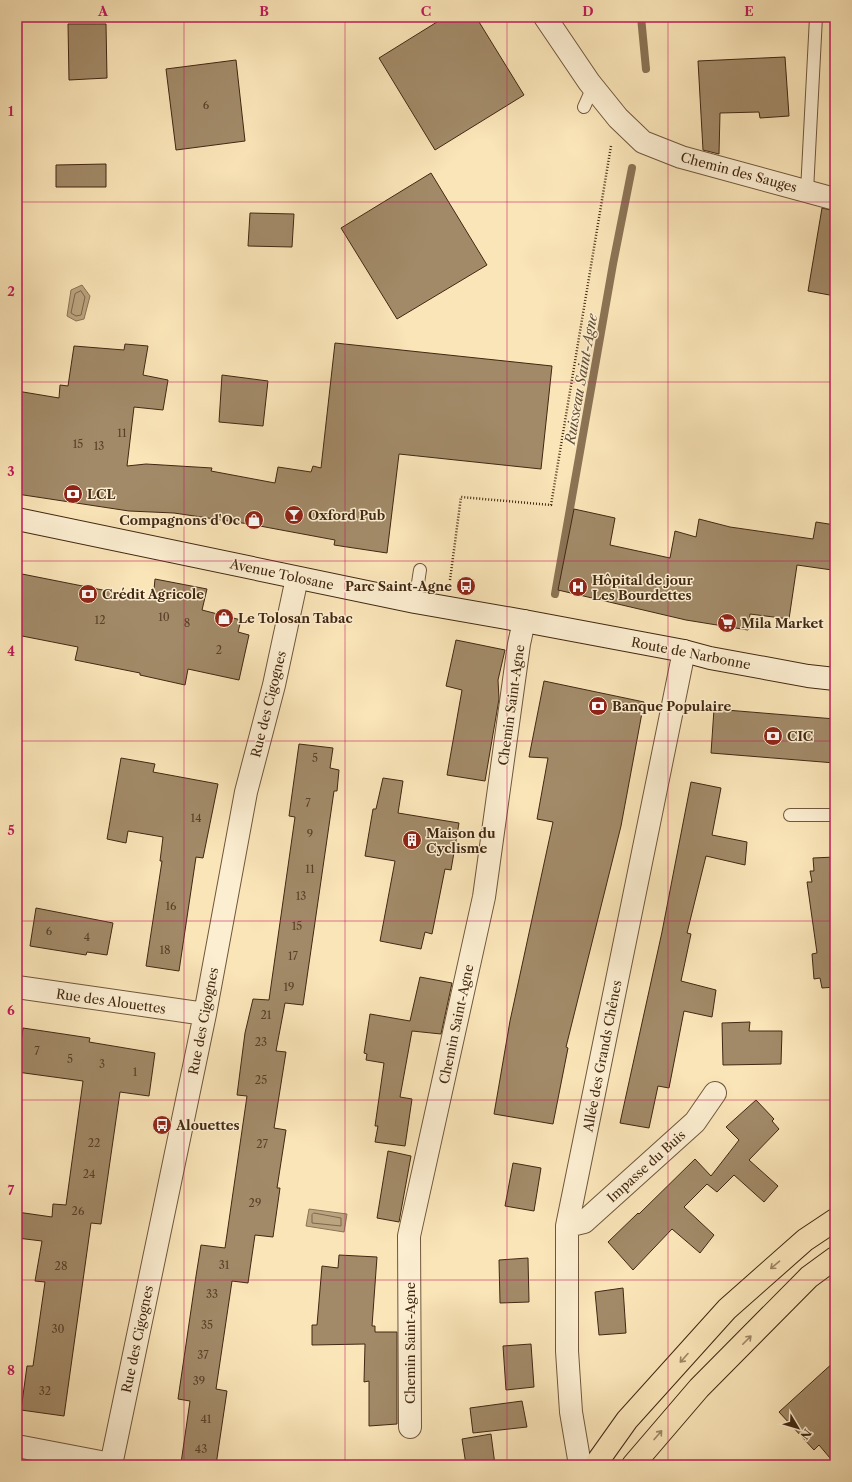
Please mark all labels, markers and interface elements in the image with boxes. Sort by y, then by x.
text: A [97,3,109,19]
text: B [259,3,269,19]
text: C [421,3,431,19]
text: D [582,3,594,19]
text: E [744,3,754,19]
house number: 6 [203,98,210,112]
text: 1 [8,103,14,119]
street label: Chemin des Sauges [679,149,799,195]
text: 2 [7,283,15,299]
water label: Ruisseau Saint-Agne [560,311,602,447]
house number: 11 [117,426,127,440]
house number: 15 [73,437,83,451]
house number: 13 [94,439,104,453]
text: 3 [7,463,15,479]
bank icon: LCL [62,483,84,505]
place label: LCL [87,486,115,502]
bar icon: Oxford Pub [283,504,305,526]
place label: Oxford Pub [308,507,385,523]
shop icon: Compagnons d'Oc [243,509,265,531]
place label: Compagnons d'Oc [119,512,240,528]
street label: Avenue Tolosane [228,555,335,593]
place label: Hôpital de jour Les Bourdettes [592,572,694,603]
bus stop icon: Parc Saint-Agne [455,575,477,597]
hospital icon: Hôpital de jour Les Bourdettes [567,576,589,598]
place label: Parc Saint-Agne [345,578,452,594]
bank icon: Crédit Agricole [77,583,99,605]
place label: Crédit Agricole [102,586,204,602]
shop icon: Le Tolosan Tabac [213,607,235,629]
house number: 10 [158,610,170,624]
place label: Le Tolosan Tabac [238,610,353,626]
supermarket icon: Mila Market [716,612,738,634]
house number: 12 [95,613,105,627]
place label: Mila Market [741,615,824,631]
house number: 8 [184,616,190,630]
street label: Route de Narbonne [630,634,752,672]
text: 4 [7,643,15,659]
house number: 2 [216,643,222,657]
street label: Chemin Saint-Agne [495,644,527,766]
street label: Rue des Cigognes [247,649,289,759]
bank icon: Banque Populaire [587,695,609,717]
place label: Banque Populaire [612,698,731,714]
bank icon: CIC [762,725,784,747]
place label: CIC [787,728,813,744]
house number: 5 [312,751,318,765]
house number: 7 [305,796,311,810]
house number: 14 [191,811,201,825]
text: 5 [7,822,15,838]
place label: Maison du Cyclisme [426,825,496,856]
house number: 9 [307,827,313,841]
building icon: Maison du Cyclisme [401,829,423,851]
house number: 11 [305,862,315,876]
house number: 13 [296,889,306,903]
house number: 16 [165,899,177,913]
house number: 15 [292,919,302,933]
house number: 6 [46,924,53,938]
house number: 4 [84,930,90,944]
house number: 18 [159,943,171,957]
house number: 17 [288,949,299,963]
street label: Chemin Saint-Agne [436,963,476,1085]
street label: Rue des Cigognes [185,966,221,1076]
street label: Allée des Grands Chênes [579,978,625,1134]
house number: 19 [283,980,295,994]
street label: Rue des Alouettes [55,985,167,1017]
text: 6 [7,1002,15,1018]
house number: 21 [261,1008,272,1022]
house number: 23 [255,1035,267,1049]
house number: 7 [34,1044,40,1058]
house number: 5 [67,1052,73,1066]
house number: 3 [99,1057,105,1071]
house number: 1 [133,1065,138,1079]
house number: 25 [255,1073,267,1087]
bus stop icon: Alouettes [151,1114,173,1136]
place label: Alouettes [175,1117,240,1133]
street label: Impasse du Buis [603,1126,689,1205]
house number: 22 [88,1136,100,1150]
house number: 27 [256,1137,268,1151]
house number: 24 [83,1167,95,1181]
text: 7 [8,1182,15,1198]
house number: 29 [249,1196,261,1210]
house number: 26 [72,1204,85,1218]
house number: 31 [219,1258,230,1272]
house number: 28 [55,1259,67,1273]
one-way arrow [770,1261,780,1270]
street label: Chemin Saint-Agne [402,1282,418,1404]
street label: Rue des Cigognes [118,1284,156,1394]
house number: 33 [206,1287,218,1301]
house number: 35 [201,1318,213,1332]
house number: 30 [51,1322,65,1336]
one-way arrow [742,1335,752,1345]
house number: 37 [197,1348,209,1362]
one-way arrow [679,1352,688,1363]
text: 8 [7,1362,15,1378]
house number: 39 [193,1374,205,1388]
house number: 32 [39,1384,51,1398]
north arrow [778,1408,818,1448]
house number: 41 [201,1412,212,1426]
text: N [797,1426,814,1443]
one-way arrow [654,1430,663,1441]
house number: 43 [195,1442,207,1456]

